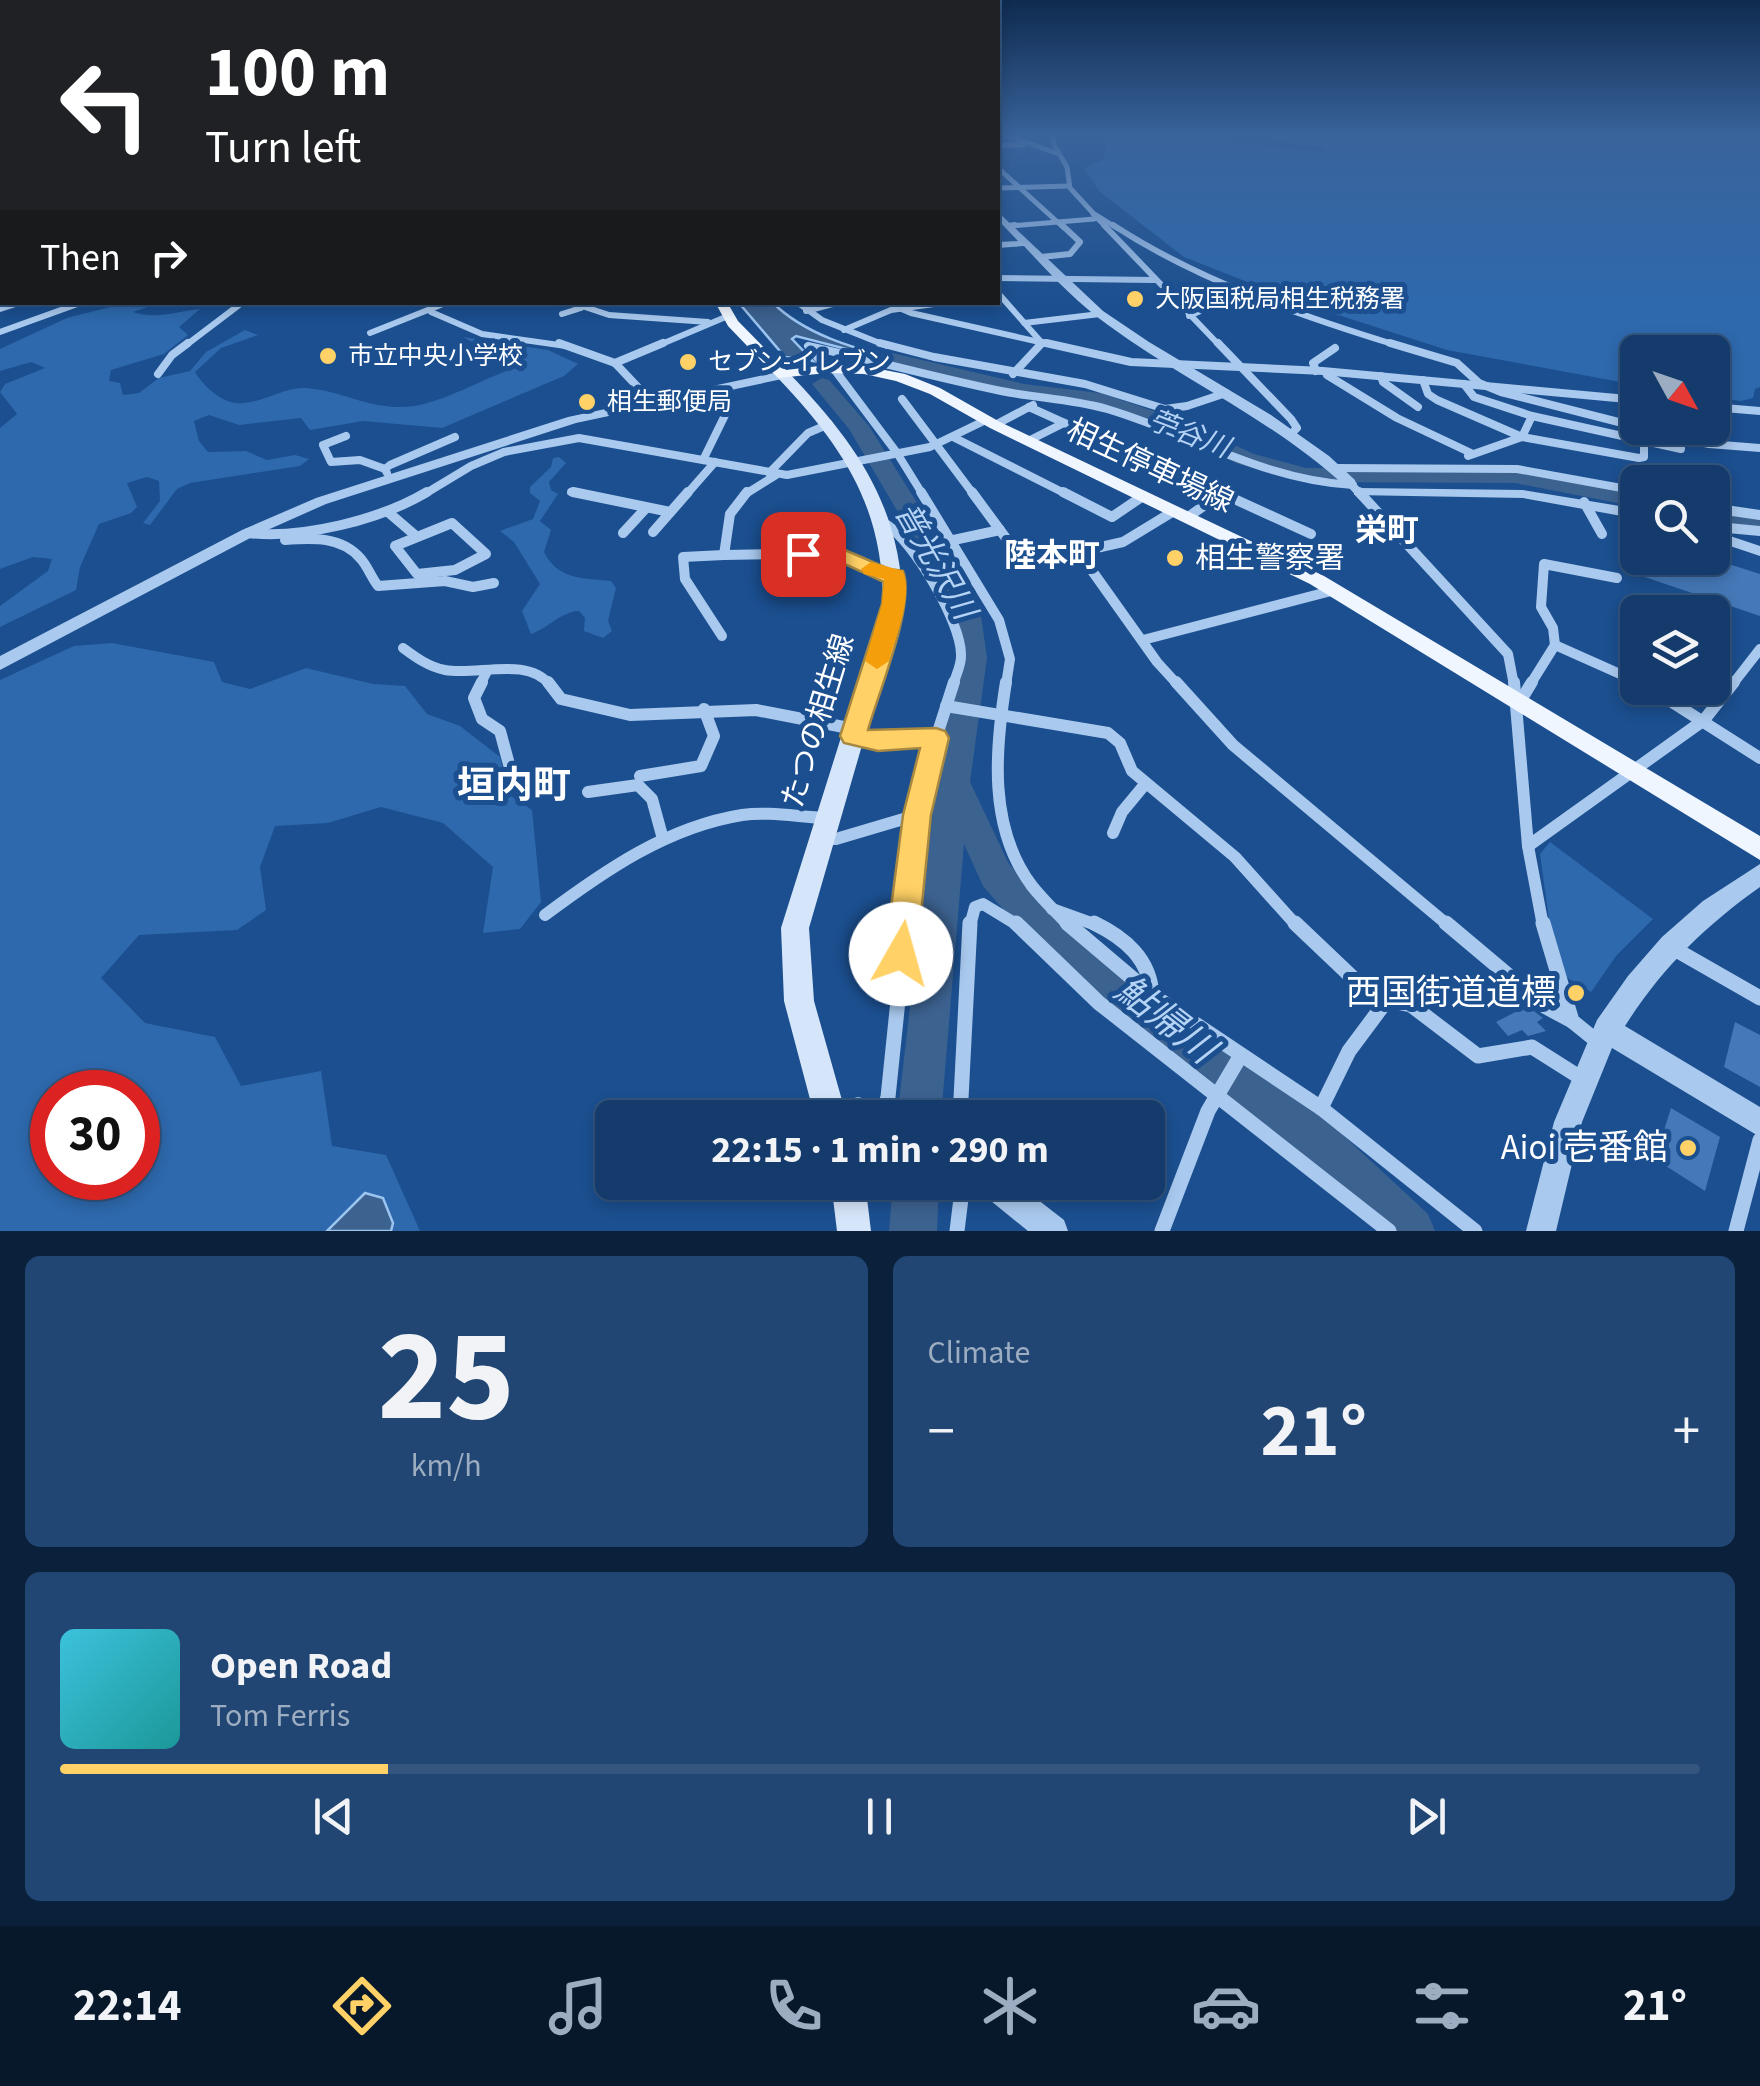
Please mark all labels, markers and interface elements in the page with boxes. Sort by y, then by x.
text: 100 m [205,23,390,123]
icon: left [40,40,170,170]
text: Turn left [205,116,361,180]
icon: right [141,230,196,285]
text: Then [40,231,121,285]
place label: 大阪国税局相生税務署 [1155,281,1405,317]
marker: 大阪国税局相生税務署 [1124,288,1146,310]
north arrow [1620,335,1730,445]
map controls [1620,335,1730,705]
place label: 市立中央小学校 [348,338,523,374]
place label: セブン-イレブン [708,344,891,380]
marker: 市立中央小学校 [317,345,339,367]
marker: セブン-イレブン [677,351,699,373]
place label: 相生郵便局 [607,384,732,420]
marker: 相生郵便局 [576,391,598,413]
water label: 苧谷川 [1143,400,1238,469]
street label: 相生停車場線 [1059,408,1241,524]
button: search [1620,465,1730,575]
water label: 普光沢川 [883,494,988,631]
district label: 栄町 [1355,508,1419,554]
pin [761,512,846,597]
icon: arrive [776,527,831,582]
district label: 陸本町 [1004,533,1100,579]
place label: 相生警察署 [1195,537,1345,580]
marker: 相生警察署 [1164,547,1186,569]
button: layers [1620,595,1730,705]
street label: たつの相生線 [771,629,865,813]
district label: 垣内町 [457,759,571,813]
position arrow [849,902,953,1006]
water label: 鮎帰川 [1103,964,1230,1079]
place label: 西国街道道標 [1346,968,1556,1018]
marker: 西国街道道標 [1565,982,1587,1004]
speed limit sign: 30 [30,1070,160,1200]
text: 22:15 · 1 min · 290 m [711,1123,1049,1177]
place label: Aioi 壱番館 [1501,1123,1668,1173]
marker: Aioi 壱番館 [1677,1137,1699,1159]
text: 25 [378,1285,515,1470]
text: Climate [928,1330,1030,1376]
text: 21° [1260,1378,1367,1485]
text: − [928,1393,955,1471]
text: + [1673,1393,1700,1471]
text: km/h [411,1443,482,1489]
text: Open Road [210,1639,392,1693]
text: Tom Ferris [210,1693,350,1739]
icon: previous [306,1789,361,1844]
icon: pause [852,1789,907,1844]
icon: next [1399,1789,1454,1844]
icon: directions [327,1971,397,2041]
icon: music [543,1971,613,2041]
icon: phone [759,1971,829,2041]
icon: climate [975,1971,1045,2041]
icon: car [1191,1971,1261,2041]
icon: filters [1407,1971,1477,2041]
text: 22:14 [73,1974,182,2038]
text: 21° [1623,1974,1687,2038]

